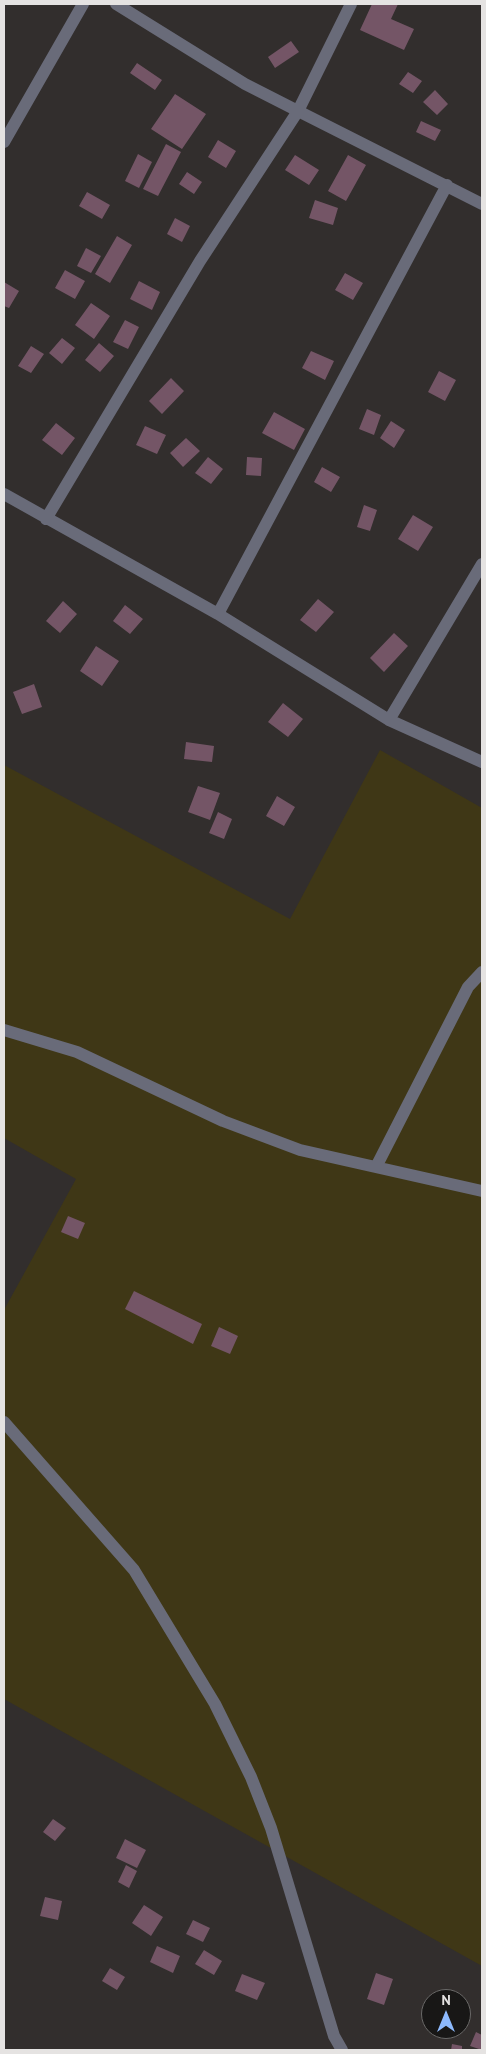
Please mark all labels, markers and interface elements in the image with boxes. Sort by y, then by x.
north arrow [421,1989,471,2039]
text: N [441,1991,451,2009]

